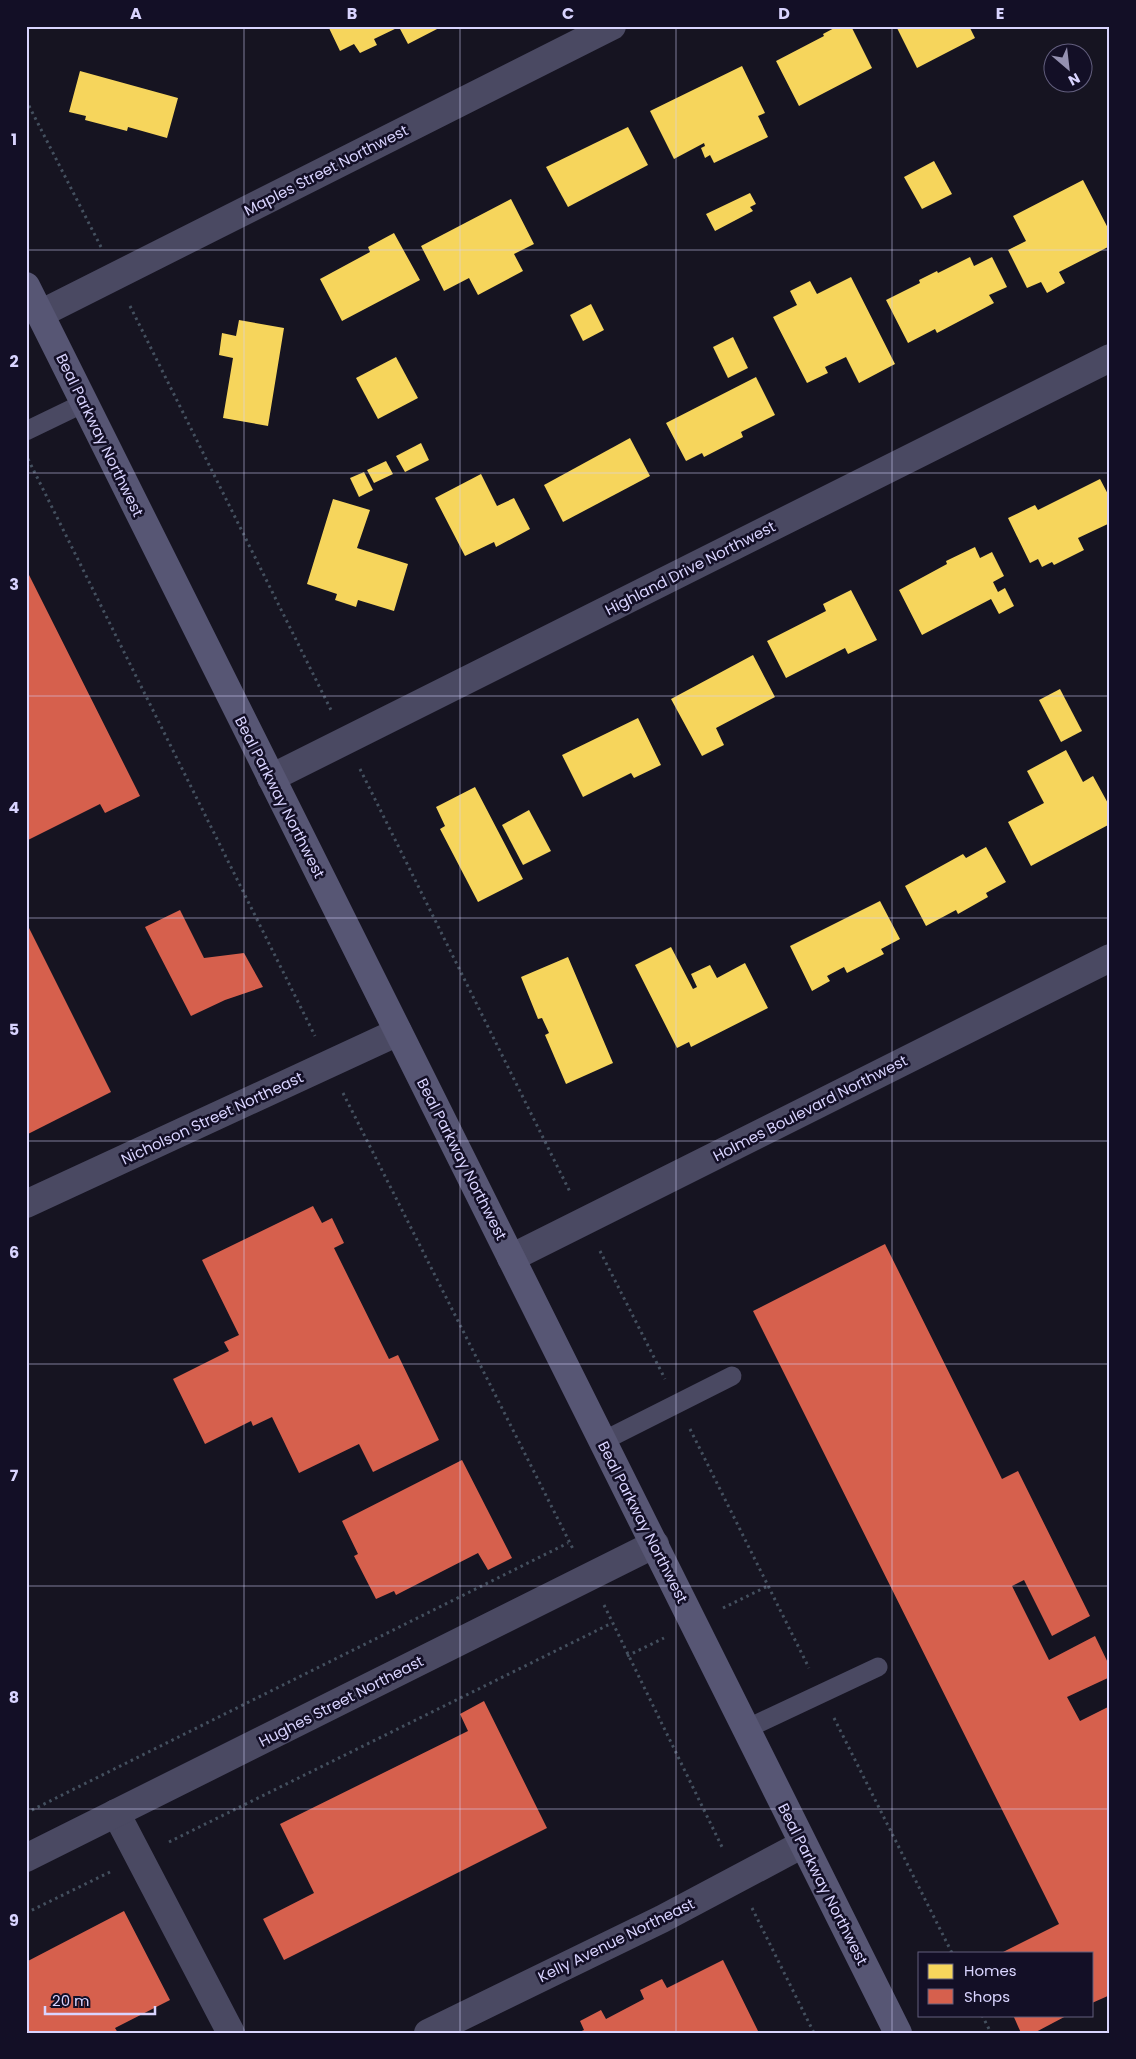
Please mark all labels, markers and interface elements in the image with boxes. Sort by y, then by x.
text: A [130,2,142,25]
text: B [347,2,357,25]
text: C [562,2,574,25]
text: D [778,2,790,25]
text: E [996,2,1004,25]
north arrow [1044,42,1094,92]
text: N [1065,68,1083,91]
street label: Maples Street Northwest [240,119,412,221]
text: 1 [11,128,17,151]
text: 2 [9,350,19,373]
street label: Beal Parkway Northwest [51,350,149,520]
street label: Highland Drive Northwest [601,516,779,620]
text: 3 [9,573,19,596]
street label: Beal Parkway Northwest [230,712,330,882]
text: 4 [9,796,20,819]
text: 5 [9,1018,19,1041]
street label: Holmes Boulevard Northwest [709,1050,911,1166]
street label: Nicholson Street Northeast [118,1066,306,1170]
street label: Beal Parkway Northwest [412,1074,512,1244]
text: 6 [9,1241,19,1264]
street label: Beal Parkway Northwest [593,1437,693,1607]
text: 7 [10,1464,19,1487]
street label: Hughes Street Northeast [255,1650,427,1752]
text: 8 [9,1686,19,1709]
street label: Beal Parkway Northwest [773,1799,873,1969]
street label: Kelly Avenue Northeast [534,1893,698,1987]
text: 9 [9,1909,19,1932]
legend [918,1952,1094,2016]
text: Homes [964,1960,1017,1981]
scale bar [45,1984,155,2016]
text: Shops [964,1986,1010,2007]
text: 20 m [52,1990,90,2011]

